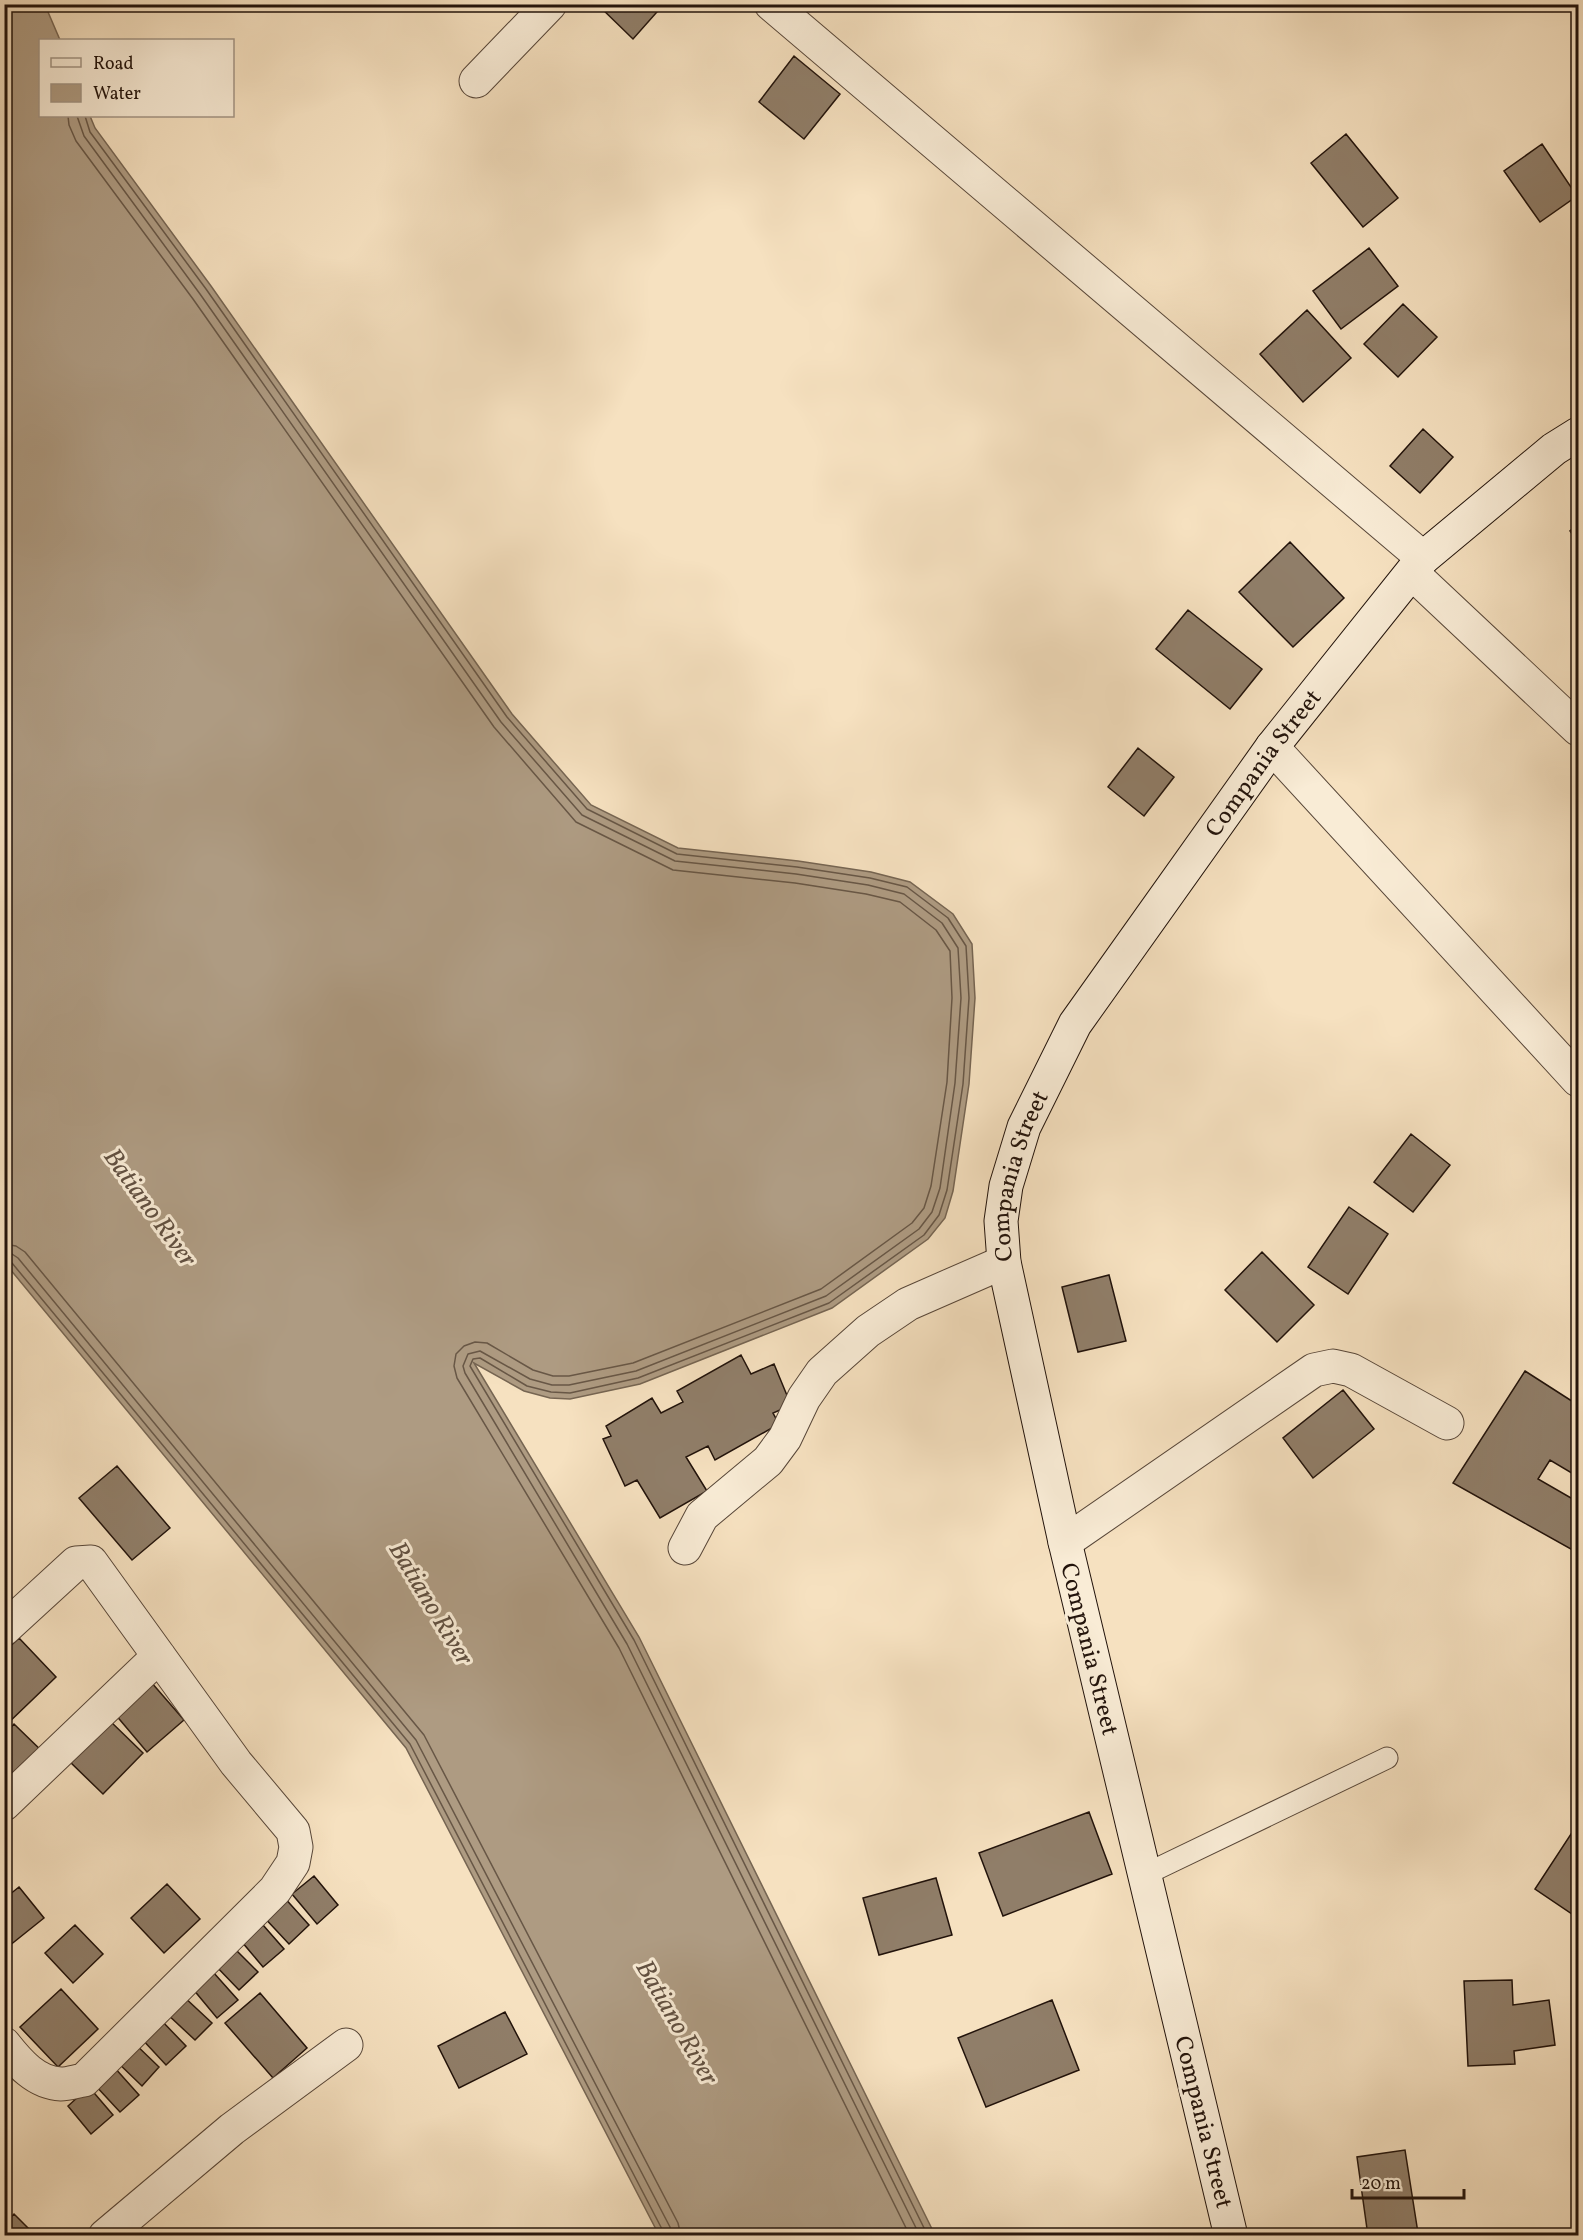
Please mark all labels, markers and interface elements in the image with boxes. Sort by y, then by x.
legend [39,39,234,117]
text: Road [93,52,134,77]
text: Water [93,82,141,107]
street label: Compania Street [1198,683,1331,845]
street label: Compania Street [985,1085,1058,1263]
water label: Batiano River [94,1141,205,1275]
water label: Batiano River [379,1535,482,1673]
street label: Compania Street [1050,1560,1126,1739]
water label: Batiano River [626,1954,727,2092]
street label: Compania Street [1164,2033,1240,2212]
scale bar [1352,2162,1464,2200]
text: 20 m [1361,2172,1401,2197]

